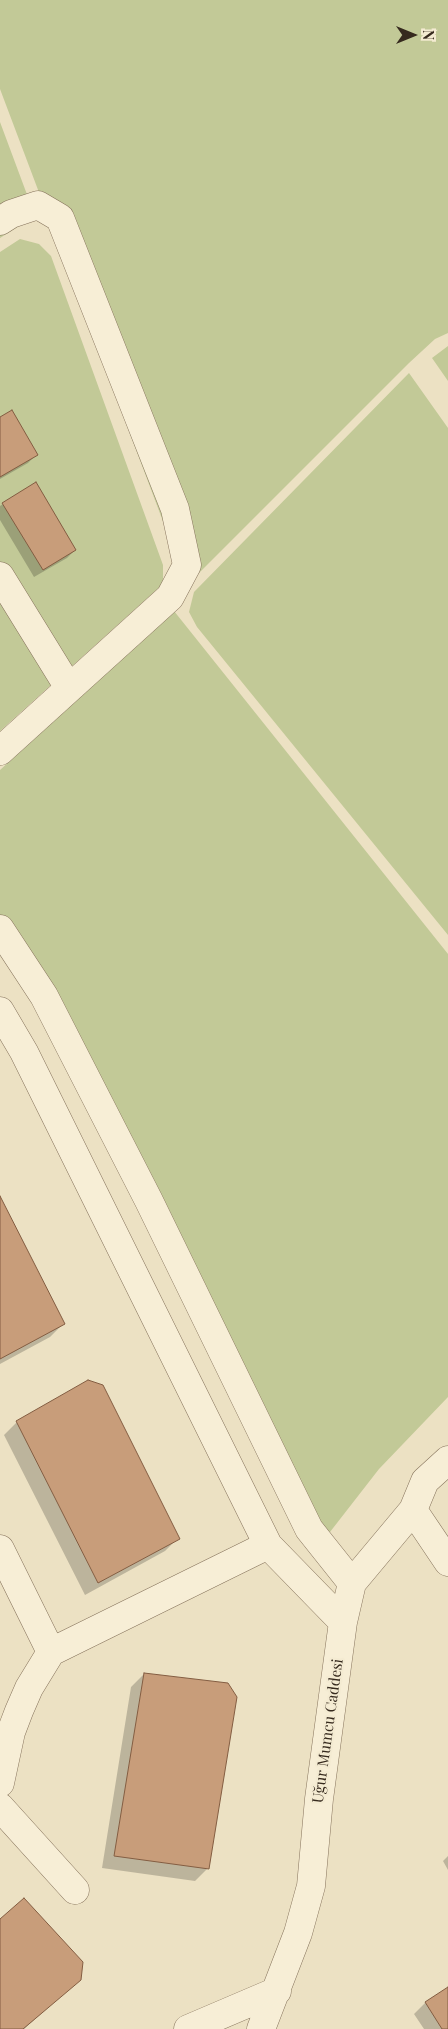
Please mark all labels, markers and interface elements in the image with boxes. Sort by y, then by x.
north arrow [388,10,438,60]
text: N [419,30,438,40]
street label: Uğur Mumcu Caddesi [309,1658,347,1804]

